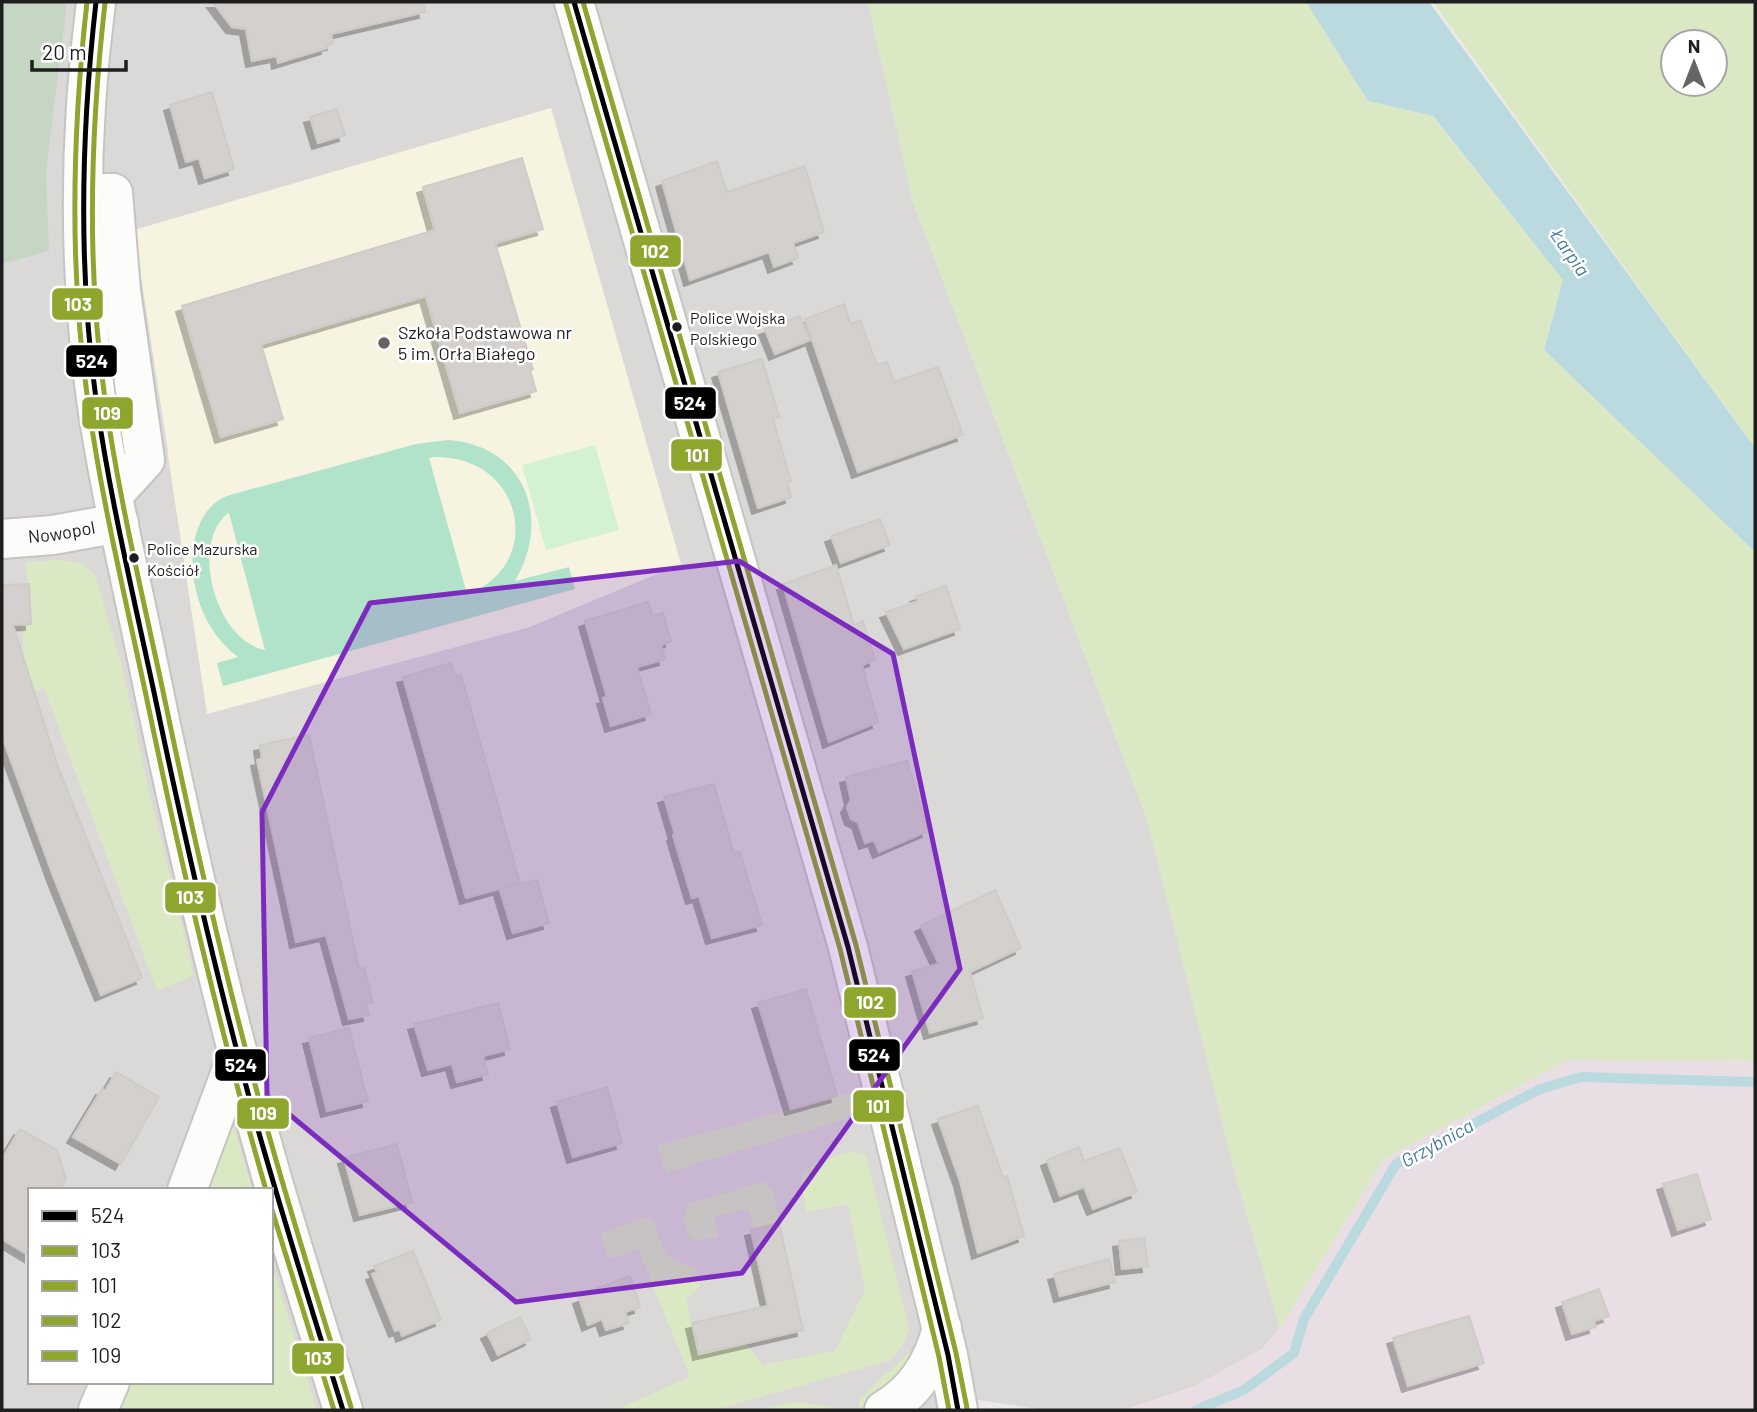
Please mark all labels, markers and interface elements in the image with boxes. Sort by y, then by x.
scale bar [32,28,126,72]
north arrow [1659,28,1729,98]
text: N [1688,34,1700,57]
text: 20 m [42,39,87,64]
water label: Łarpia [1545,223,1595,280]
line badge: 102 [629,234,682,268]
text: 102 [641,239,669,262]
line badge: 103 [51,287,104,321]
text: 103 [64,292,92,315]
place label: Police Wojska Polskiego [690,308,785,348]
marker: Police Wojska Polskiego [670,320,684,334]
place label: Szkoła Podstawowa nr 5 im. Orła Białego [398,321,573,364]
marker: Szkoła Podstawowa nr 5 im. Orła Białego [376,335,392,351]
line badge: 524 [65,344,118,378]
text: 524 [76,349,108,372]
line badge: 524 [664,386,717,420]
text: 524 [674,391,706,414]
line badge: 109 [81,396,134,430]
text: 109 [93,401,121,424]
line badge: 101 [670,438,723,472]
text: 101 [685,443,709,466]
street label: Nowopol [27,516,97,547]
place label: Police Mazurska Kościół [147,539,258,579]
marker: Police Mazurska Kościół [127,551,141,565]
line badge: 103 [164,881,217,914]
text: 103 [176,885,204,908]
line badge: 102 [843,986,897,1019]
text: 102 [856,990,884,1013]
line badge: 524 [848,1038,901,1072]
text: 524 [858,1043,890,1066]
line badge: 524 [214,1048,267,1082]
text: 524 [225,1053,257,1076]
line badge: 101 [852,1089,905,1123]
text: 101 [866,1094,890,1117]
line badge: 109 [236,1097,290,1130]
text: 109 [249,1101,277,1124]
water label: Grzybnica [1397,1113,1477,1172]
legend [28,1188,273,1384]
text: 524 [91,1202,125,1227]
text: 103 [91,1237,121,1262]
text: 101 [91,1272,117,1297]
text: 102 [91,1307,121,1332]
text: 109 [91,1342,121,1367]
line badge: 103 [291,1342,345,1375]
text: 103 [304,1346,332,1369]

